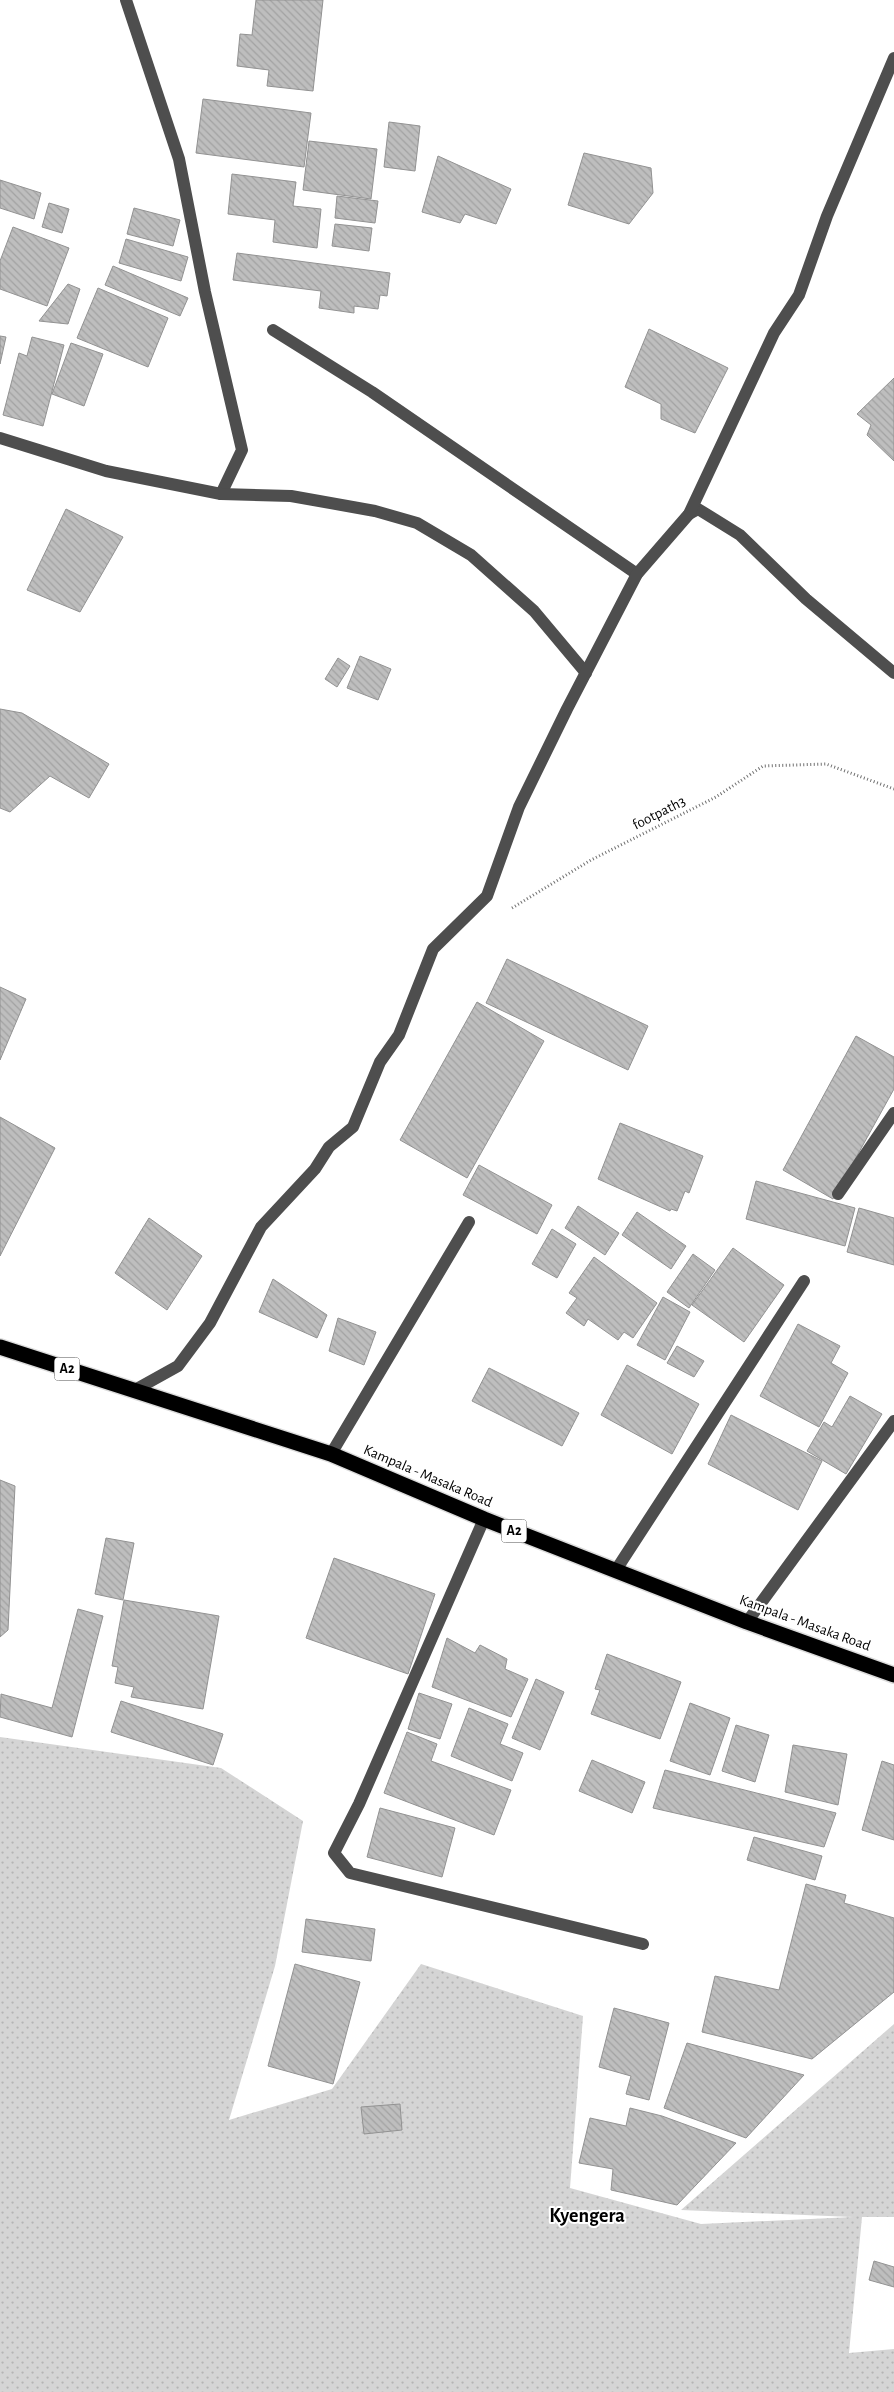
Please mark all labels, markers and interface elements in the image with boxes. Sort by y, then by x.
street label: footpath3 [630,793,688,833]
road number: A2 [54,1358,80,1380]
street label: Kampala - Masaka Road [361,1442,495,1510]
road number: A2 [502,1520,526,1542]
street label: Kampala - Masaka Road [737,1592,873,1654]
district label: Kyengera [549,2206,625,2226]

